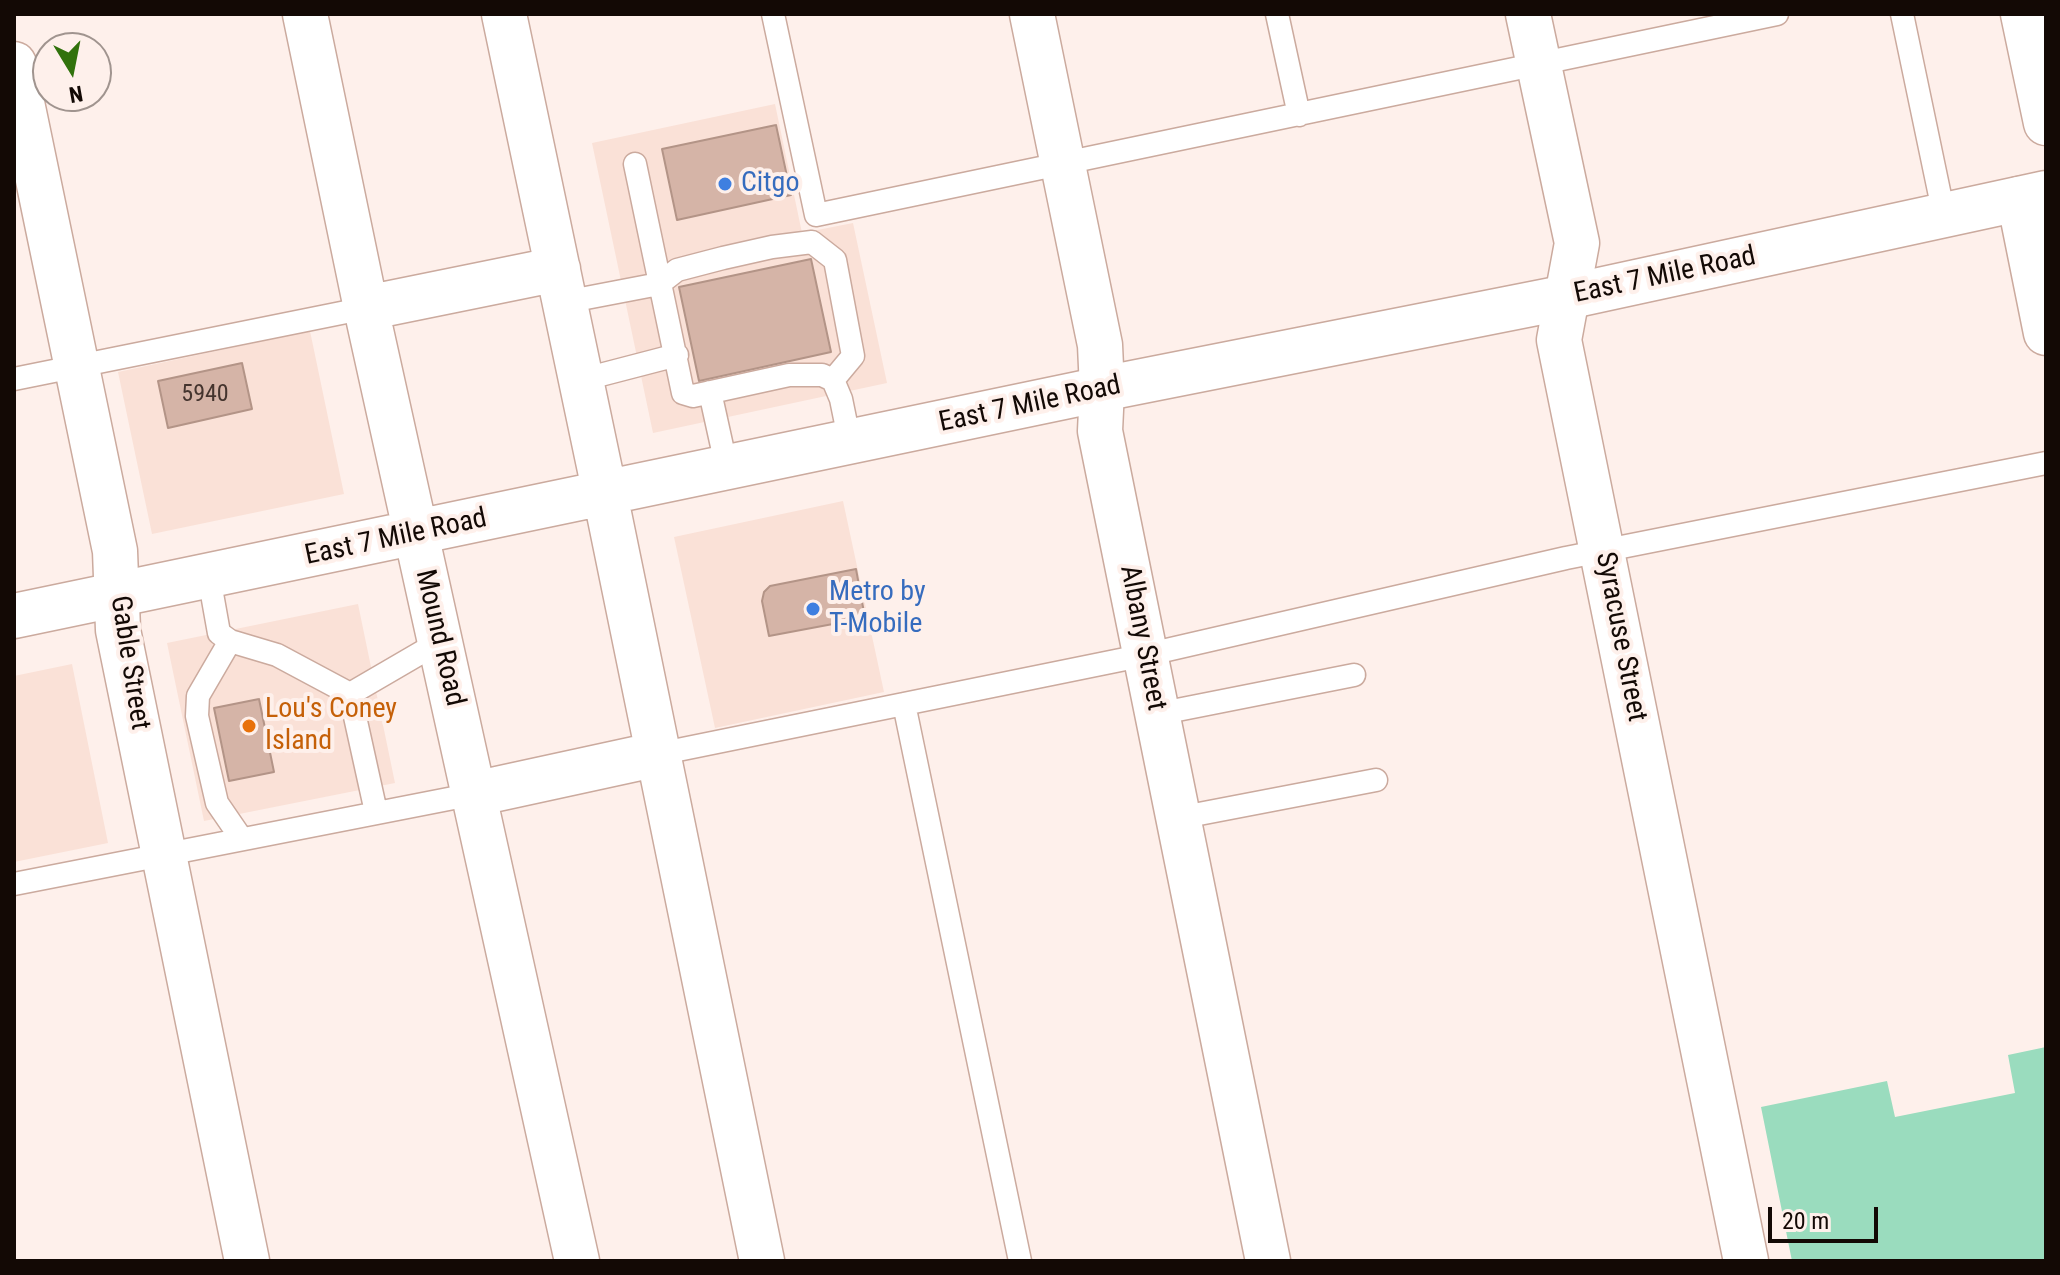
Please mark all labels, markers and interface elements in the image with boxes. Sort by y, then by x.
north arrow [32,32,112,112]
text: N [67,81,85,108]
place label: Citgo [741,167,799,201]
marker: Citgo [716,175,734,193]
street label: East 7 Mile Road [1571,240,1759,312]
street label: East 7 Mile Road [936,369,1124,441]
house number: 5940 [181,381,229,409]
street label: East 7 Mile Road [302,502,490,574]
street label: Syracuse Street [1587,549,1653,725]
street label: Albany Street [1111,563,1173,713]
street label: Mound Road [407,567,471,709]
place label: Metro by T-Mobile [829,576,926,642]
street label: Gable Street [102,594,156,732]
marker: Metro by T-Mobile [804,600,822,618]
place label: Lou's Coney Island [265,693,397,759]
marker: Lou's Coney Island [240,717,258,735]
scale bar [1772,1191,1882,1241]
text: 20 m [1782,1207,1829,1235]

